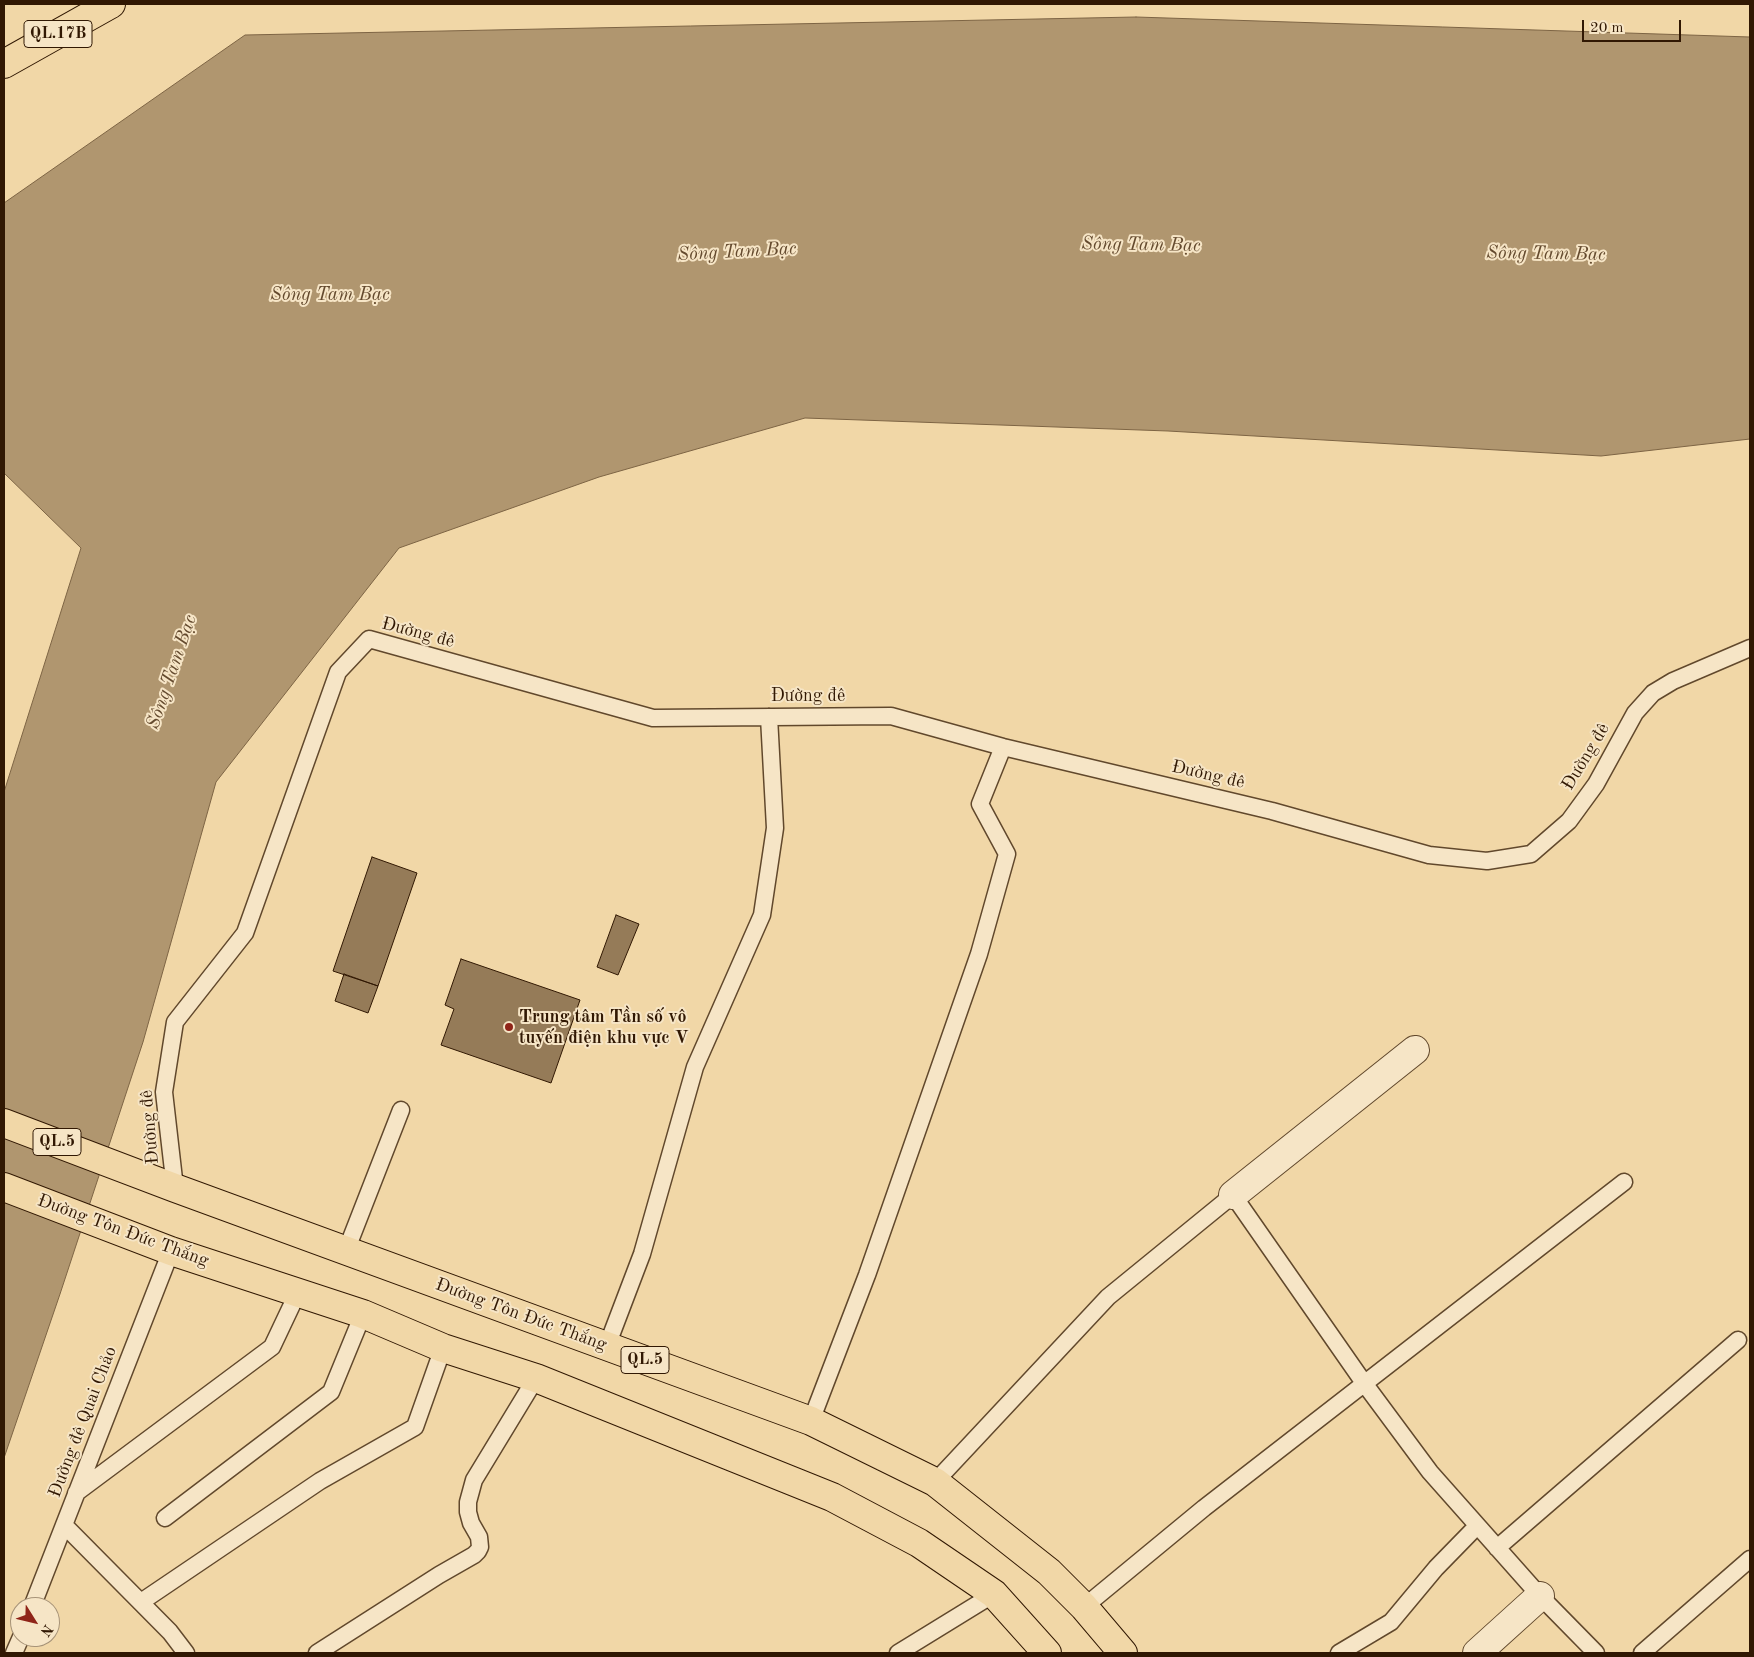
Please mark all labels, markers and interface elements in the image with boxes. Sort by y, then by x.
scale bar [1584,10,1683,42]
road number: QL.17B [24,20,92,48]
text: 20 m [1590,21,1624,36]
water label: Sông Tam Bạc [1081,233,1201,257]
water label: Sông Tam Bạc [677,237,797,267]
water label: Sông Tam Bạc [1486,242,1606,266]
water label: Sông Tam Bạc [270,284,390,306]
water label: Sông Tam Bạc [142,612,202,732]
street label: Đường đê [379,613,457,653]
street label: Đường đê [771,685,845,707]
street label: Đường đê [1558,719,1614,795]
street label: Đường đê [1169,756,1247,794]
place label: Trung tâm Tần số vô tuyến điện khu vực V [519,1006,689,1048]
marker: Trung tâm Tần số vô tuyến điện khu vực V [503,1021,515,1033]
street label: Đường đê [136,1089,164,1165]
road number: QL.5 [33,1128,81,1156]
street label: Đường Tôn Đức Thắng [34,1190,212,1272]
street label: Đường Tôn Đức Thắng [432,1274,610,1356]
street label: Đường đê Quai Chảo [44,1343,122,1501]
road number: QL.5 [621,1346,669,1374]
north arrow [10,1597,60,1647]
text: N [38,1622,55,1639]

